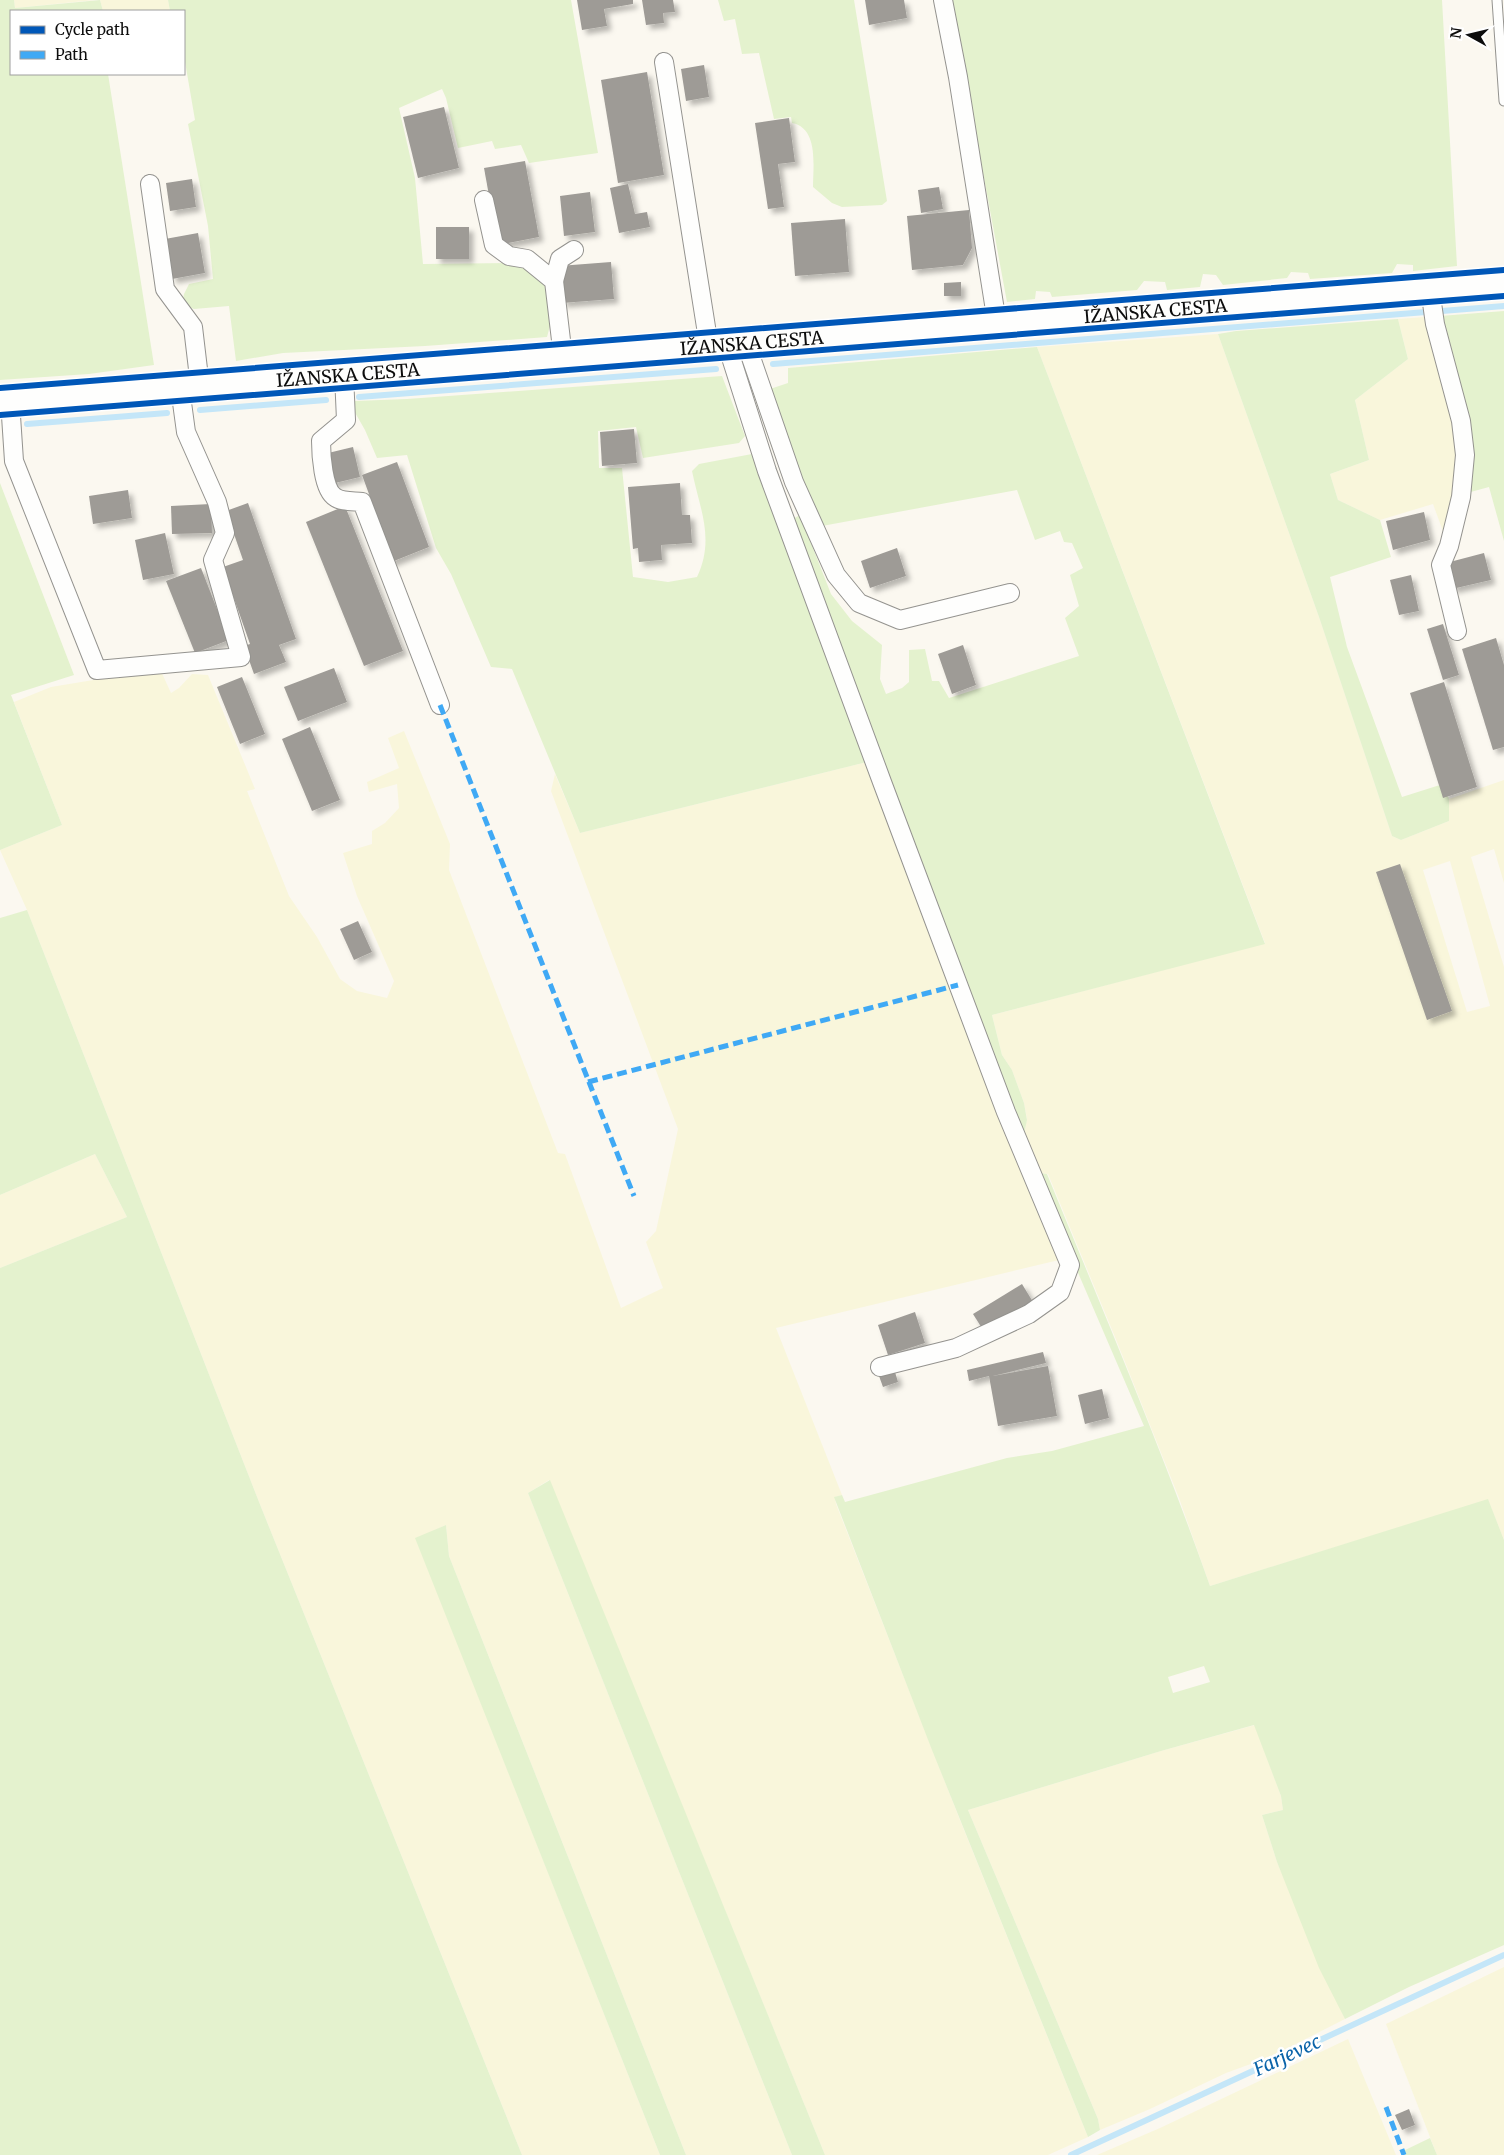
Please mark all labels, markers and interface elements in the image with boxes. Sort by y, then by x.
legend [10,10,185,75]
north arrow [1444,10,1494,60]
text: Cycle path [55,20,130,39]
text: N [1446,26,1466,40]
text: Path [55,45,88,64]
street label: IŽANSKA CESTA [1083,293,1228,328]
street label: IŽANSKA CESTA [679,325,825,360]
street label: IŽANSKA CESTA [275,357,421,392]
water label: Farjevec [1249,2029,1325,2081]

